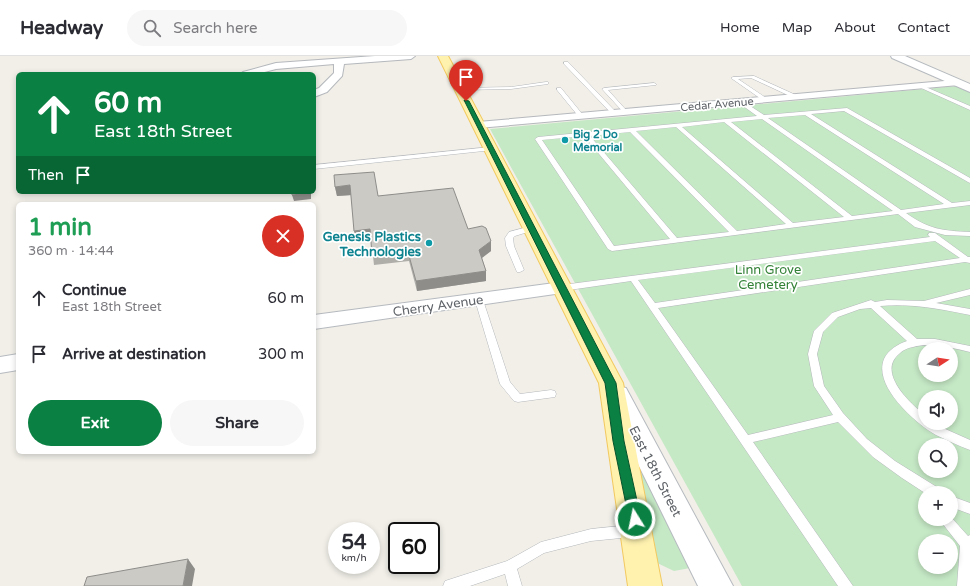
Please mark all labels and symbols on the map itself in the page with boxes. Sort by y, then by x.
pin [449,60,483,101]
street label: Cedar Avenue [680,95,754,114]
place label: Big 2 Do Memorial [573,128,623,154]
marker: Big 2 Do Memorial [560,135,570,145]
place label: Genesis Plastics Technologies [323,229,421,260]
marker: Genesis Plastics Technologies [424,238,434,248]
park label: Linn Grove Cemetery [735,262,801,293]
street label: Cherry Avenue [392,292,484,320]
north arrow [918,342,958,382]
street label: East 18th Street [625,423,685,520]
position arrow [614,498,656,540]
speed limit sign: 60 [388,522,440,574]

